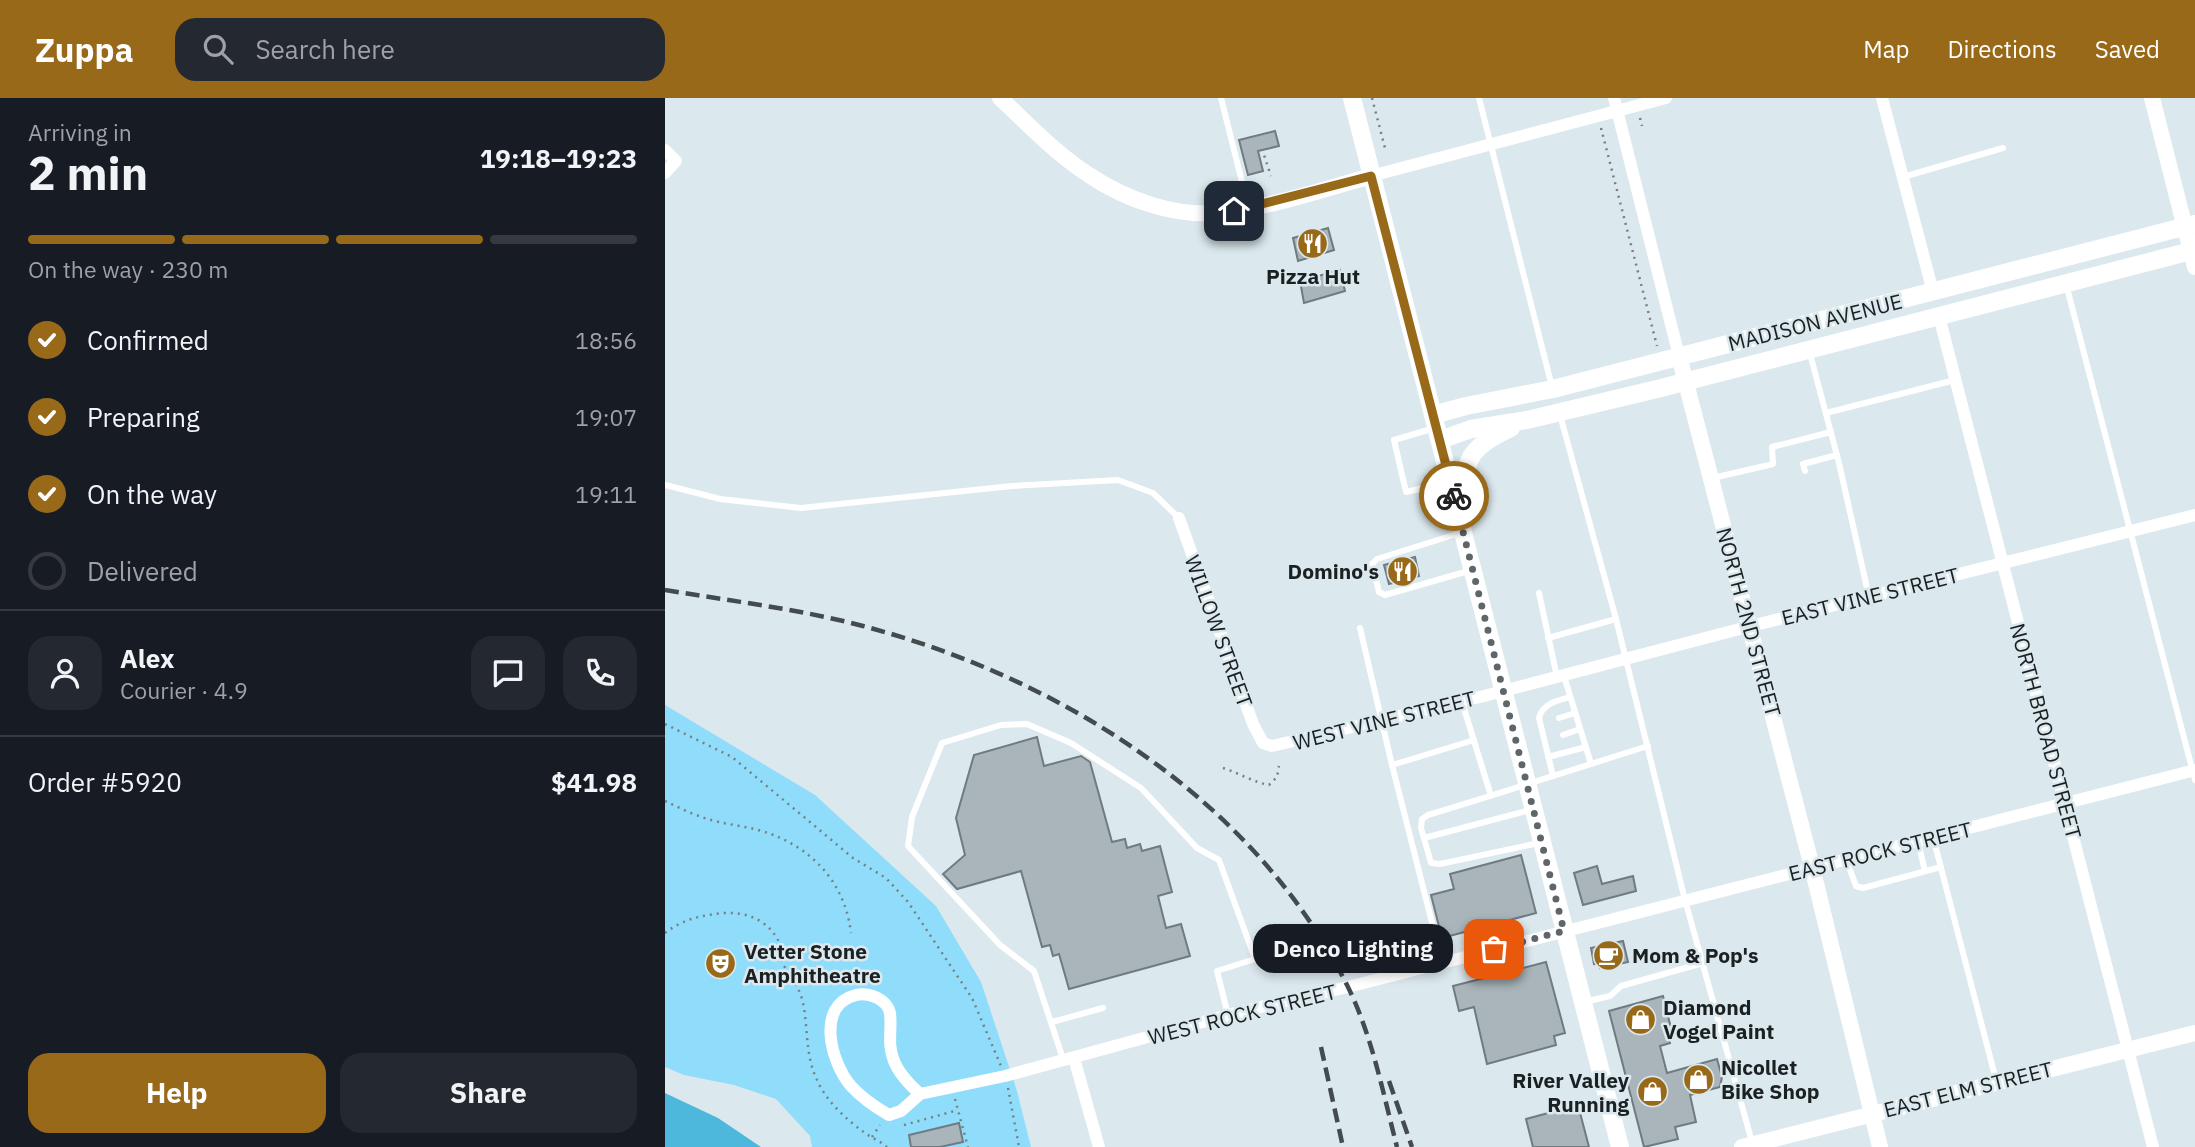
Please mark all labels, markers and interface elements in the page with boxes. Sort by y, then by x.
search box [175,18,665,81]
text: Zuppa [35,28,133,71]
icon: search [199,30,237,68]
text: Search here [255,32,395,66]
text: Map [1863,33,1909,65]
text: Directions [1947,33,2057,65]
text: Saved [2095,33,2160,65]
text: Arriving in [28,117,132,147]
text: 19:18–19:23 [480,141,637,175]
text: 2 min [28,143,148,203]
pin [1204,181,1264,241]
icon: home [1215,192,1253,230]
restaurant icon: Pizza Hut [1296,227,1330,261]
text: On the way · 230 m [28,254,228,284]
place label: Pizza Hut [1266,262,1360,290]
street label: MADISON AVENUE [1725,287,1905,357]
icon: check [28,321,66,359]
text: Confirmed [87,323,209,357]
text: 18:56 [575,325,637,355]
icon: check [28,398,66,436]
text: Preparing [87,400,200,434]
text: 19:07 [575,402,637,432]
courier [1419,461,1489,531]
icon: check [28,475,66,513]
text: On the way [87,477,217,511]
icon: bike [1435,477,1473,515]
text: 19:11 [575,479,637,509]
street label: NORTH 2ND STREET [1710,524,1788,720]
street label: WILLOW STREET [1178,551,1260,711]
text: Delivered [87,554,198,588]
restaurant icon: Domino's [1385,554,1419,588]
place label: Domino's [1288,557,1379,585]
street label: EAST VINE STREET [1778,560,1962,632]
street label: NORTH BROAD STREET [2004,620,2088,842]
button: person [28,636,102,710]
button: chat [471,636,545,710]
button: phone [563,636,637,710]
text: Alex [120,641,174,675]
text: Courier · 4.9 [120,675,248,705]
street label: WEST VINE STREET [1290,684,1478,756]
text: Order #5920 [28,765,182,799]
text: $41.98 [551,765,637,799]
street label: EAST ROCK STREET [1785,815,1975,887]
pin [1464,919,1524,979]
callout: Denco Lighting [1253,924,1452,974]
icon: bag [1475,930,1513,968]
text: Denco Lighting [1273,933,1433,963]
place label: Vetter Stone Amphitheatre [744,937,881,989]
cafe icon: Mom & Pop's [1592,938,1626,972]
place label: Mom & Pop's [1632,941,1759,969]
theatre icon: Vetter Stone Amphitheatre [704,946,738,980]
street label: WEST ROCK STREET [1145,977,1339,1051]
place label: Diamond Vogel Paint [1663,993,1774,1045]
shop icon: Diamond Vogel Paint [1623,1002,1657,1036]
button: Help [28,1053,326,1133]
button: Share [340,1053,637,1133]
place label: Nicollet Bike Shop [1721,1053,1820,1105]
street label: EAST ELM STREET [1881,1054,2055,1124]
shop icon: Nicollet Bike Shop [1681,1062,1715,1096]
place label: River Valley Running [1512,1066,1630,1118]
shop icon: River Valley Running [1635,1075,1669,1109]

